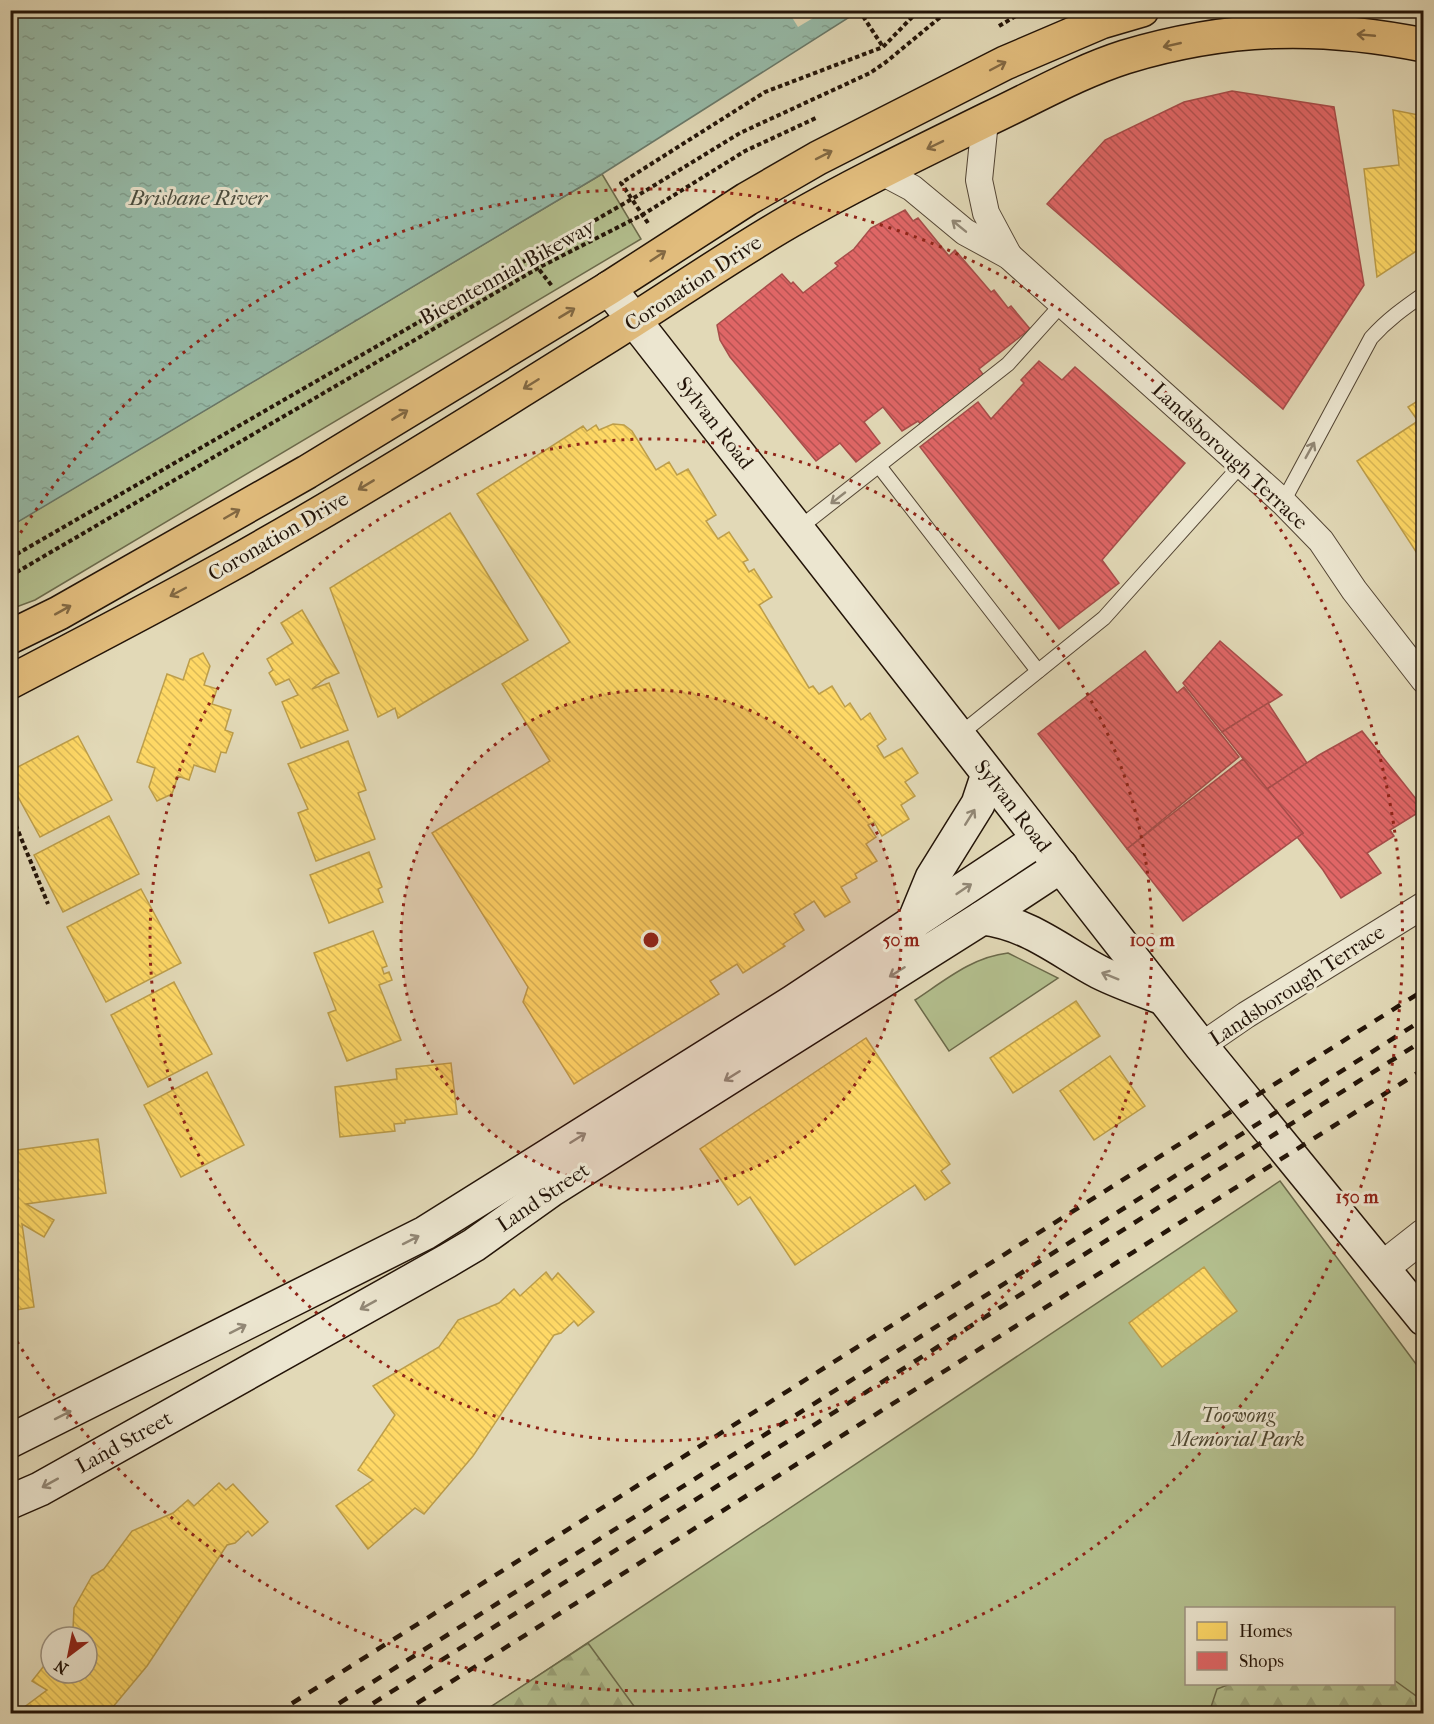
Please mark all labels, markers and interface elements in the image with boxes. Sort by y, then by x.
one-way arrow [1356,29,1376,40]
one-way arrow [1163,39,1182,51]
one-way arrow [989,60,1007,72]
one-way arrow [927,139,945,151]
one-way arrow [815,149,833,160]
water label: Brisbane River [128,185,269,211]
street label: Bicentennial Bikeway [415,213,599,330]
one-way arrow [951,220,967,233]
street label: Coronation Drive [620,230,766,336]
one-way arrow [649,249,666,262]
one-way arrow [558,307,575,320]
street label: Sylvan Road [672,372,759,474]
street label: Landsborough Terrace [1147,378,1313,534]
one-way arrow [523,379,540,391]
one-way arrow [391,409,408,421]
one-way arrow [1304,442,1316,459]
one-way arrow [358,479,375,491]
street label: Coronation Drive [204,486,352,586]
one-way arrow [831,491,847,504]
one-way arrow [223,508,240,520]
one-way arrow [170,586,187,598]
one-way arrow [53,604,71,615]
street label: Sylvan Road [970,755,1057,857]
one-way arrow [964,809,976,826]
one-way arrow [956,883,973,896]
street label: Landsborough Terrace [1205,919,1389,1051]
centre of rings [641,930,661,950]
text: 50 m [883,930,920,951]
text: 100 m [1129,930,1176,951]
one-way arrow [889,966,906,978]
one-way arrow [1101,970,1120,981]
one-way arrow [724,1070,741,1082]
one-way arrow [569,1132,586,1145]
street label: Land Street [492,1157,594,1237]
text: 150 m [1336,1187,1379,1208]
one-way arrow [402,1234,420,1245]
one-way arrow [360,1300,378,1311]
one-way arrow [228,1323,246,1334]
park label: Toowong Memorial Park [1169,1403,1305,1451]
street label: Land Street [72,1406,177,1478]
one-way arrow [53,1409,71,1420]
one-way arrow [41,1478,59,1489]
legend [1185,1607,1395,1685]
text: Homes [1239,1621,1293,1642]
north arrow [39,1625,99,1685]
text: Shops [1239,1651,1284,1672]
text: N [50,1656,71,1679]

